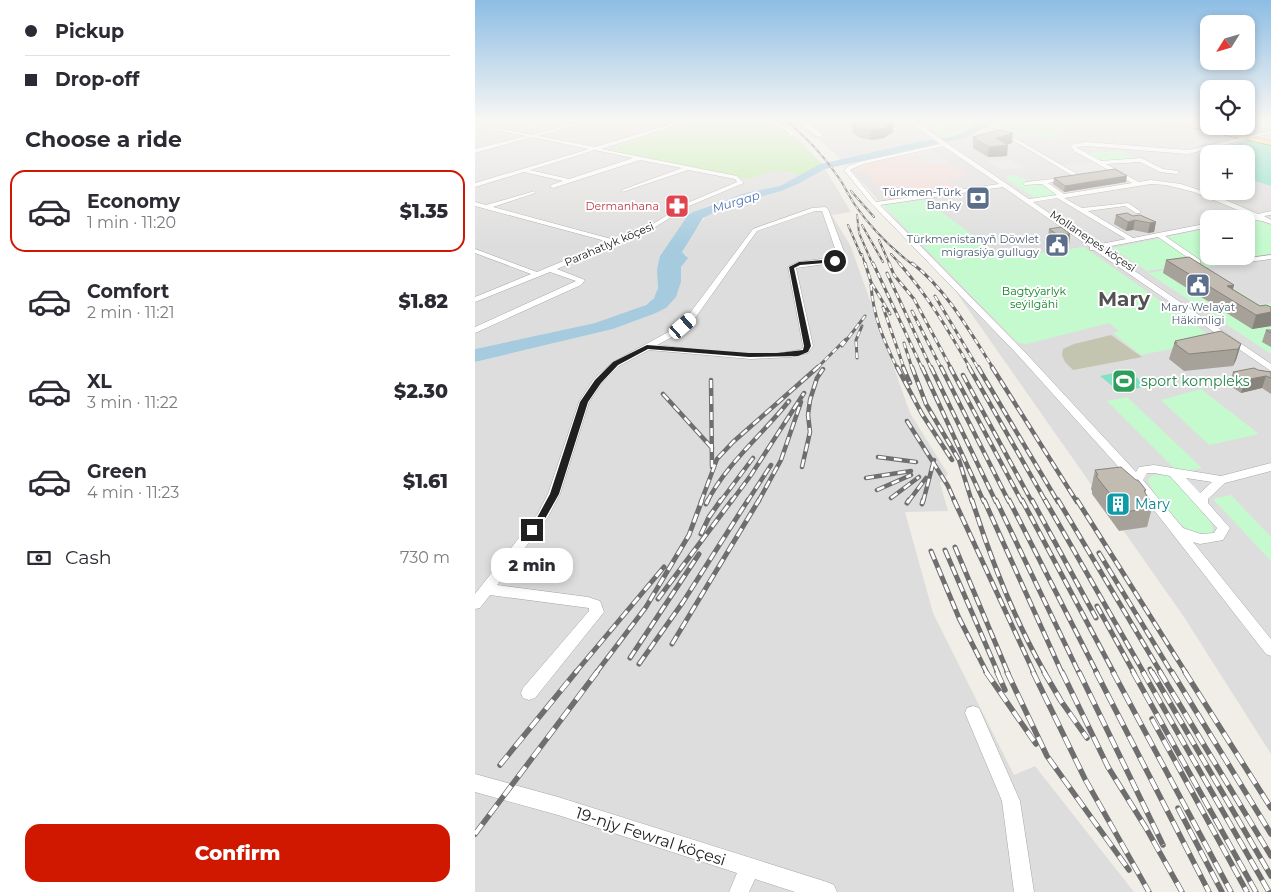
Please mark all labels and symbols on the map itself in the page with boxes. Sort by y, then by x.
north arrow [1200,15,1255,70]
place label: Türkmen-Türk Banky [883,185,961,212]
bank icon: Türkmen-Türk Banky [965,185,991,211]
water label: Murgap [710,187,761,216]
pharmacy icon: Dermanhana [664,193,690,219]
place label: Dermanhana [585,199,659,213]
street label: Mollanepes köçesi [1047,207,1139,275]
street label: Parahatlyk köçesi [562,219,656,269]
place label: Türkmenistanyň Döwlet migrasiýa gullugy [907,232,1040,259]
public building icon: Türkmenistanyň Döwlet migrasiýa gullugy [1044,232,1070,258]
route start [824,250,846,272]
public building icon: Mary Welaýat Häkimligi [1185,272,1211,298]
park label: Bagtyýarlyk seýilgähi [1002,284,1067,311]
district label: Mary [1098,287,1151,311]
place label: Mary Welaýat Häkimligi [1161,300,1236,327]
car [666,310,699,342]
sports icon: sport kompleks [1111,368,1137,394]
place label: sport kompleks [1141,372,1250,390]
building icon: Mary [1105,491,1131,517]
place label: Mary [1135,495,1170,513]
route end [521,519,543,541]
callout: 2 min [491,548,573,582]
street label: 19-njy Fewral köçesi [573,803,728,870]

